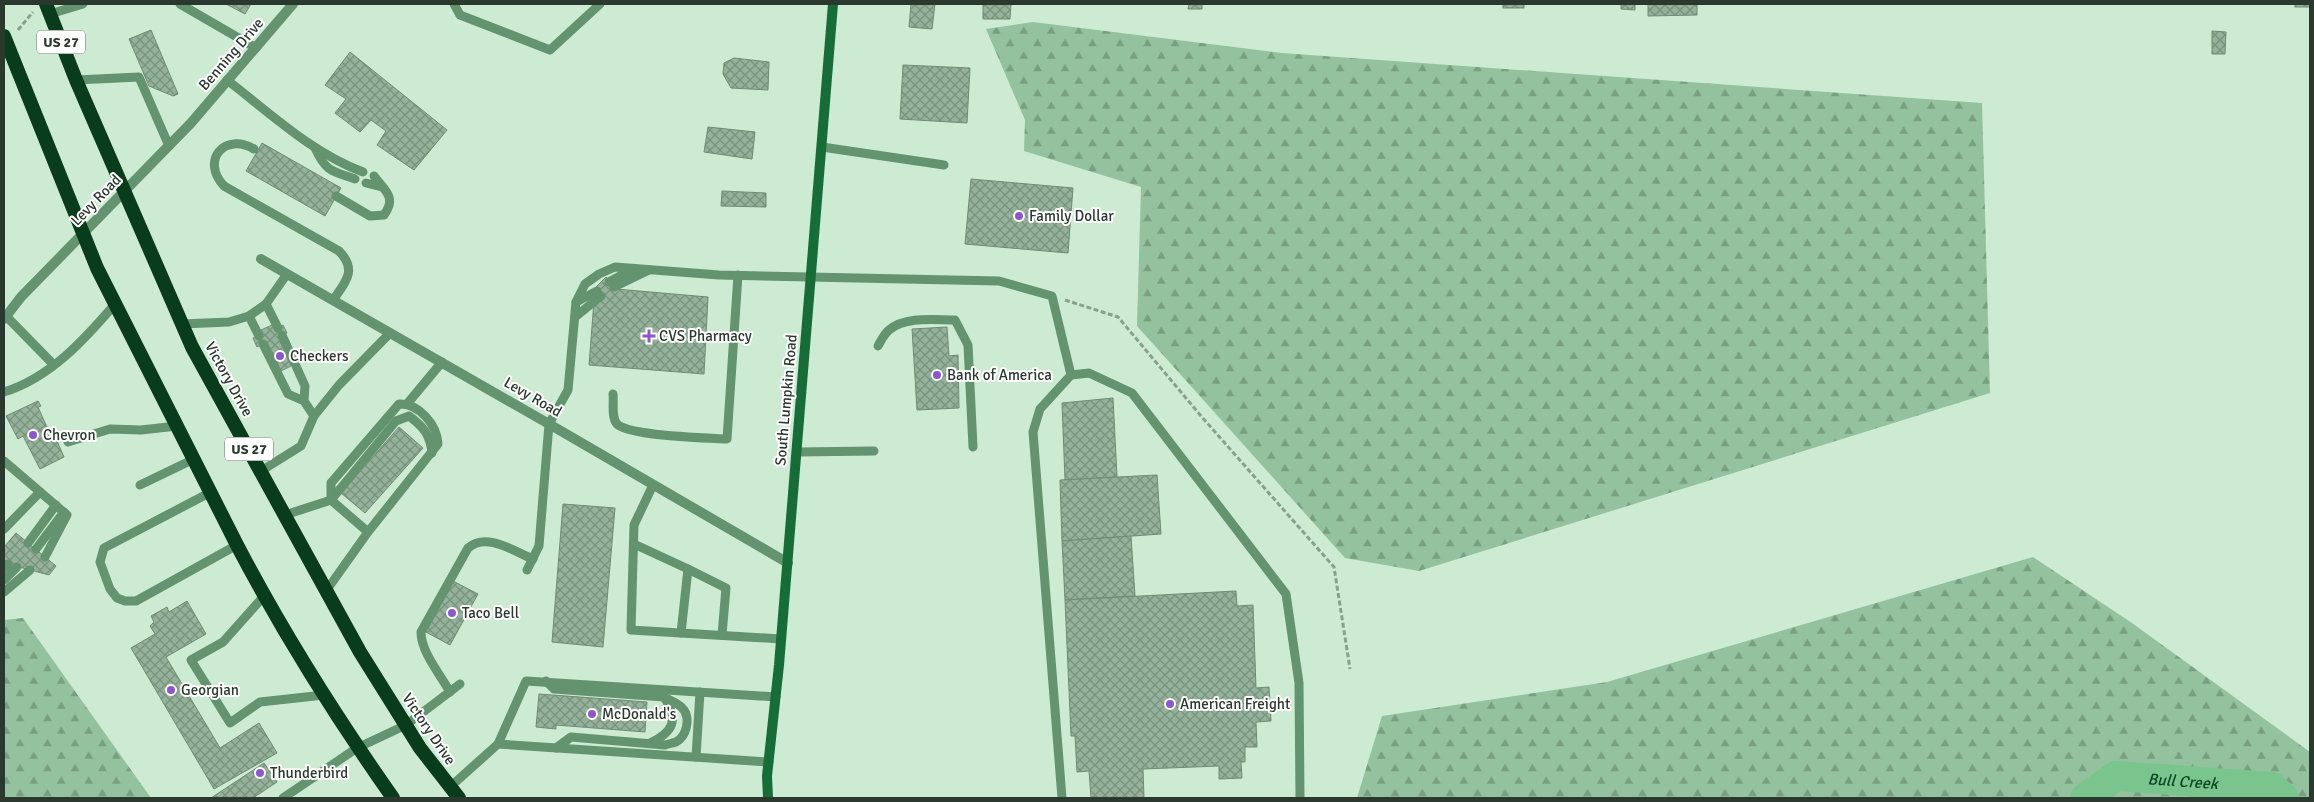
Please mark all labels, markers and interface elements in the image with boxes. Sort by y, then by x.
street label: Benning Drive [195,14,267,94]
road number: US 27 [37,31,85,54]
street label: Levy Road [67,171,125,229]
place label: Family Dollar [1029,207,1114,225]
marker: Family Dollar [1013,210,1025,222]
place label: CVS Pharmacy [659,327,752,345]
marker: CVS Pharmacy [643,330,655,342]
street label: South Lumpkin Road [771,334,801,466]
street label: Victory Drive [201,339,257,419]
place label: Checkers [290,347,349,365]
marker: Checkers [274,350,286,362]
place label: Bank of America [947,366,1052,384]
marker: Bank of America [931,369,943,381]
street label: Levy Road [501,373,565,421]
place label: Chevron [43,426,96,444]
marker: Chevron [27,429,39,441]
road number: US 27 [225,438,273,460]
place label: Taco Bell [462,604,519,622]
marker: Taco Bell [446,607,458,619]
place label: Georgian [181,681,239,699]
marker: Georgian [165,684,177,696]
street label: Victory Drive [398,690,460,768]
place label: American Freight [1180,695,1290,713]
marker: American Freight [1164,698,1176,710]
place label: McDonald's [602,705,677,723]
marker: McDonald's [586,708,598,720]
place label: Thunderbird [270,764,348,782]
marker: Thunderbird [254,767,266,779]
water label: Bull Creek [2147,769,2221,794]

